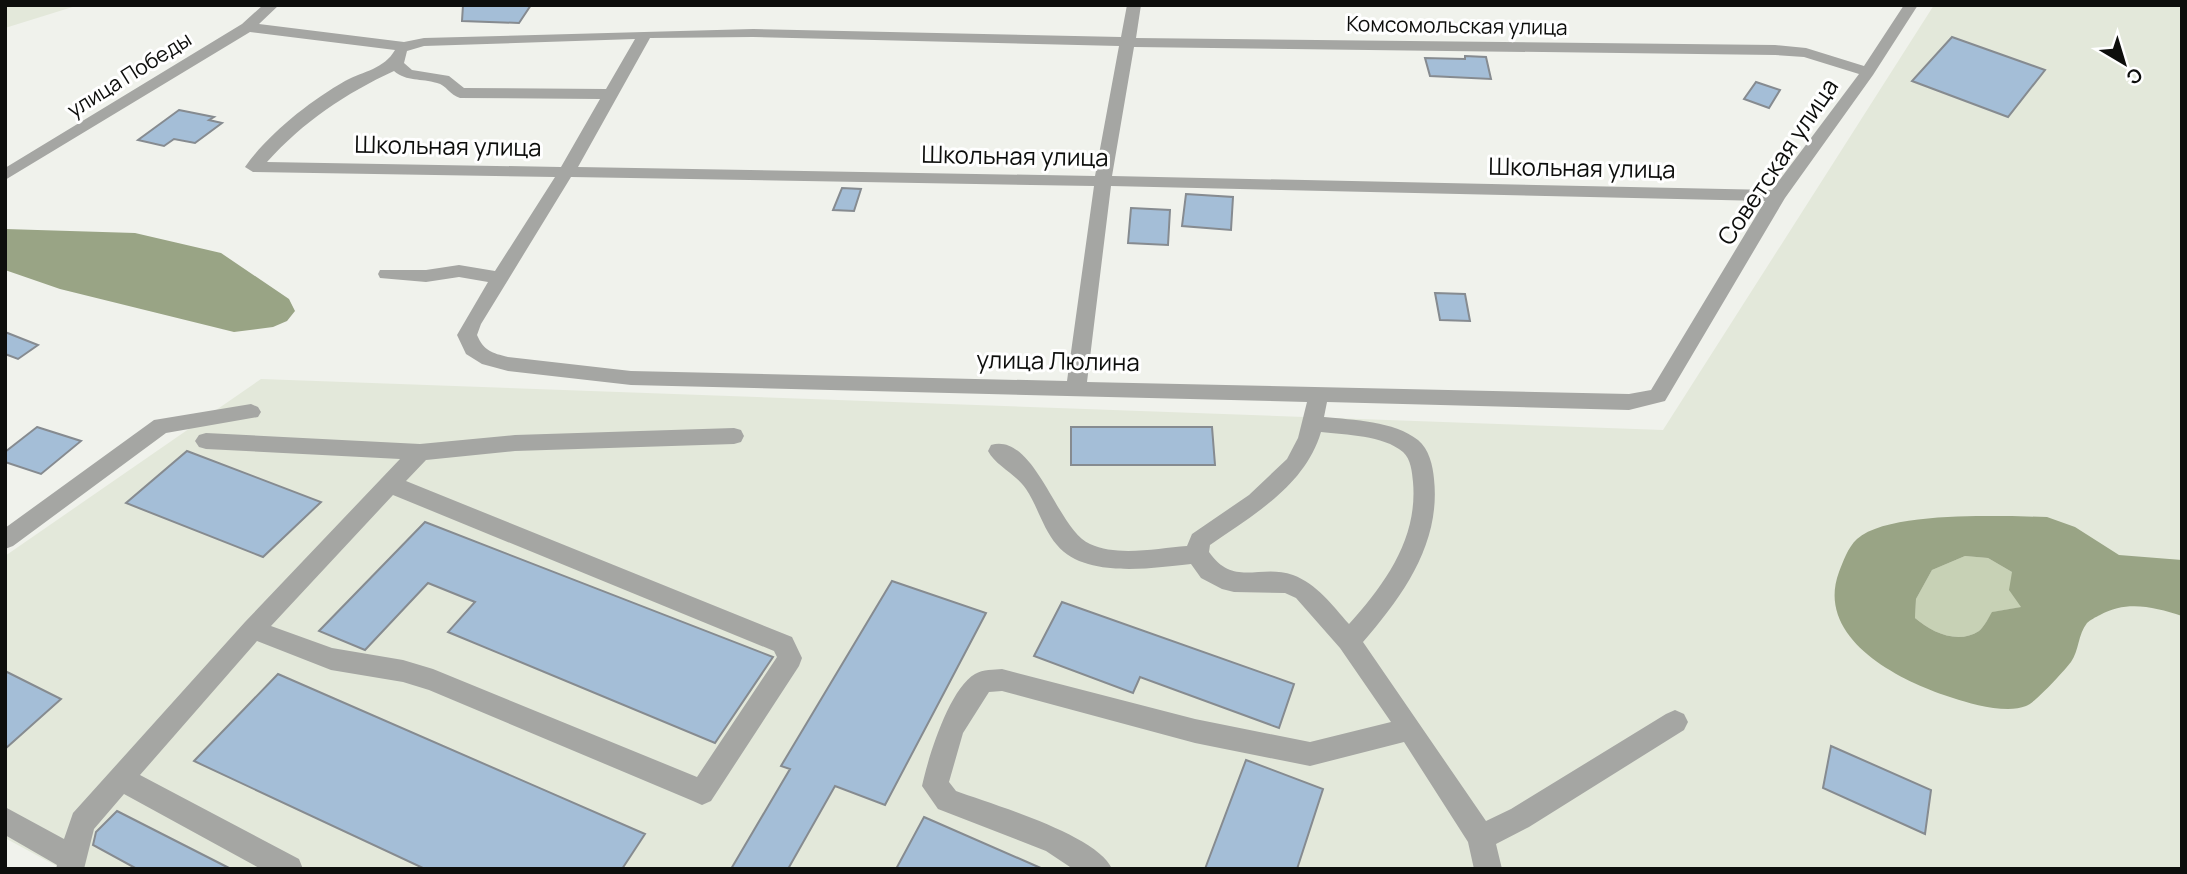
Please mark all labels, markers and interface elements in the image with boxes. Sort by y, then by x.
street label: Комсомольская улица [1346,9,1568,41]
street label: улица Победы [62,25,196,123]
north arrow [2089,28,2159,98]
text: С [2121,62,2148,91]
street label: Советская улица [1709,71,1845,251]
street label: Школьная улица [354,127,542,163]
street label: Школьная улица [921,137,1109,173]
street label: Школьная улица [1488,149,1676,185]
street label: улица Люлина [976,342,1140,378]

